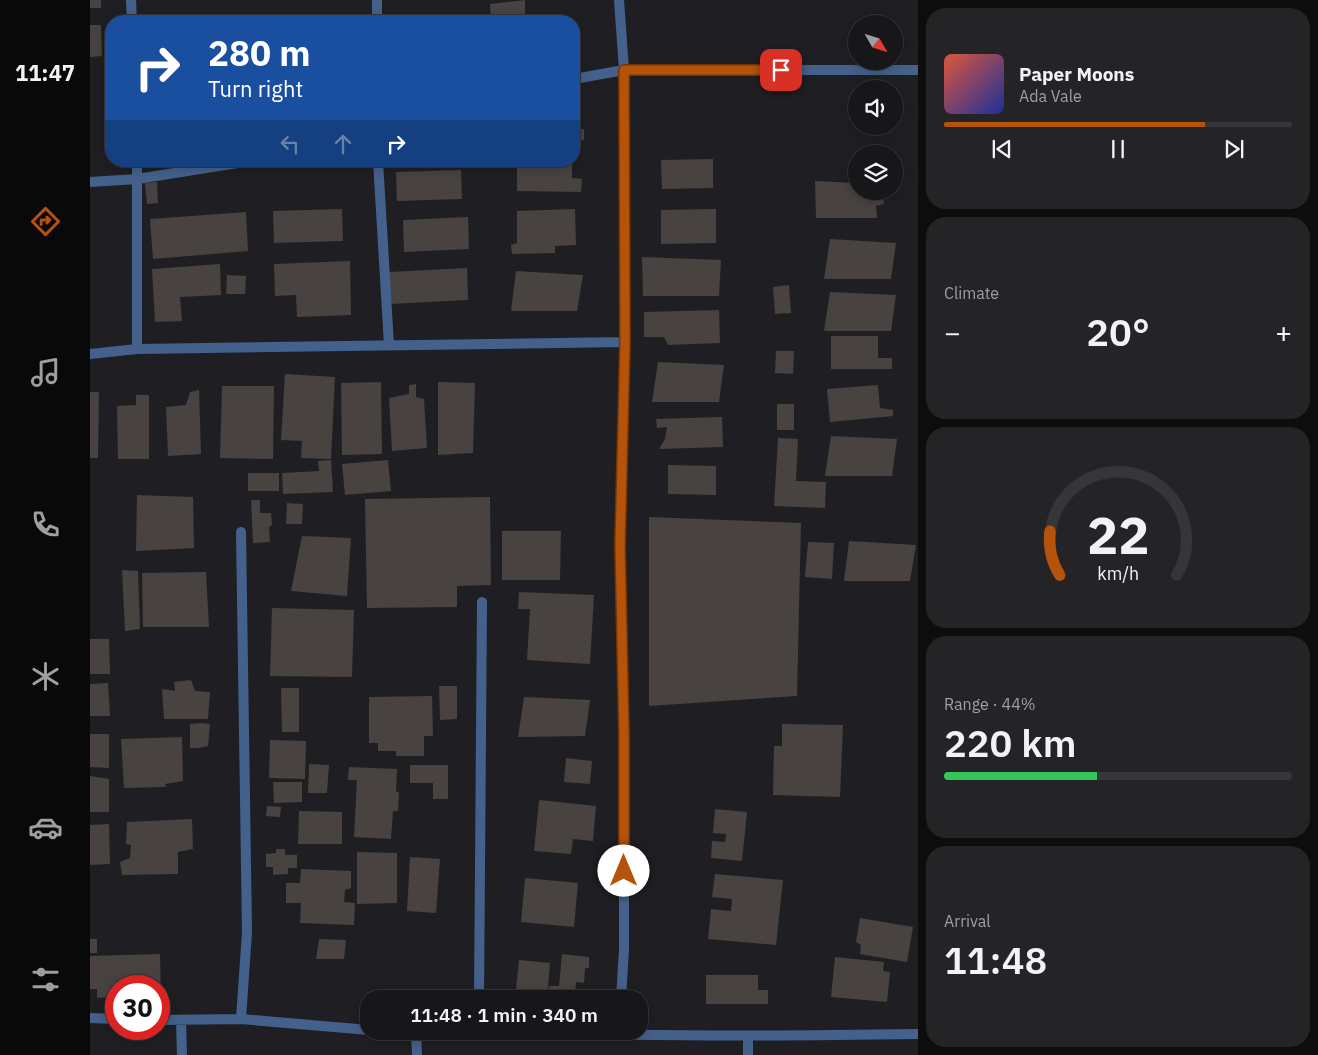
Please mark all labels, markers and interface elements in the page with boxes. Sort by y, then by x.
north arrow [848,15,902,70]
map controls [848,15,903,200]
text: 280 m [208,30,311,76]
icon: right [125,35,190,100]
pin [760,49,802,91]
icon: arrive [767,56,795,84]
text: 11:47 [15,58,75,87]
text: Paper Moons [1019,62,1134,86]
text: Turn right [208,74,303,103]
button: sound [848,80,903,135]
text: Ada Vale [1019,86,1082,106]
icon: left [276,130,304,158]
icon: ahead [329,130,357,158]
icon: right [382,130,410,158]
icon: previous [988,135,1016,163]
icon: pause [1104,135,1132,163]
icon: next [1220,135,1248,163]
button: layers [848,145,903,200]
icon: directions [28,204,63,239]
text: Climate [944,283,999,303]
text: 20° [1086,307,1150,356]
text: − [944,314,961,351]
text: + [1275,314,1292,351]
icon: music [28,355,63,390]
text: 22 [1087,501,1149,568]
icon: phone [28,507,63,542]
text: km/h [1097,562,1139,585]
icon: climate [28,659,63,694]
text: Range · 44% [944,694,1036,714]
text: 220 km [944,718,1076,767]
icon: car [28,810,63,845]
position arrow [597,844,649,896]
text: Arrival [944,911,991,931]
text: 11:48 [944,935,1047,984]
icon: filters [28,962,63,997]
speed limit sign: 30 [105,975,170,1040]
text: 11:48 · 1 min · 340 m [410,1003,598,1027]

